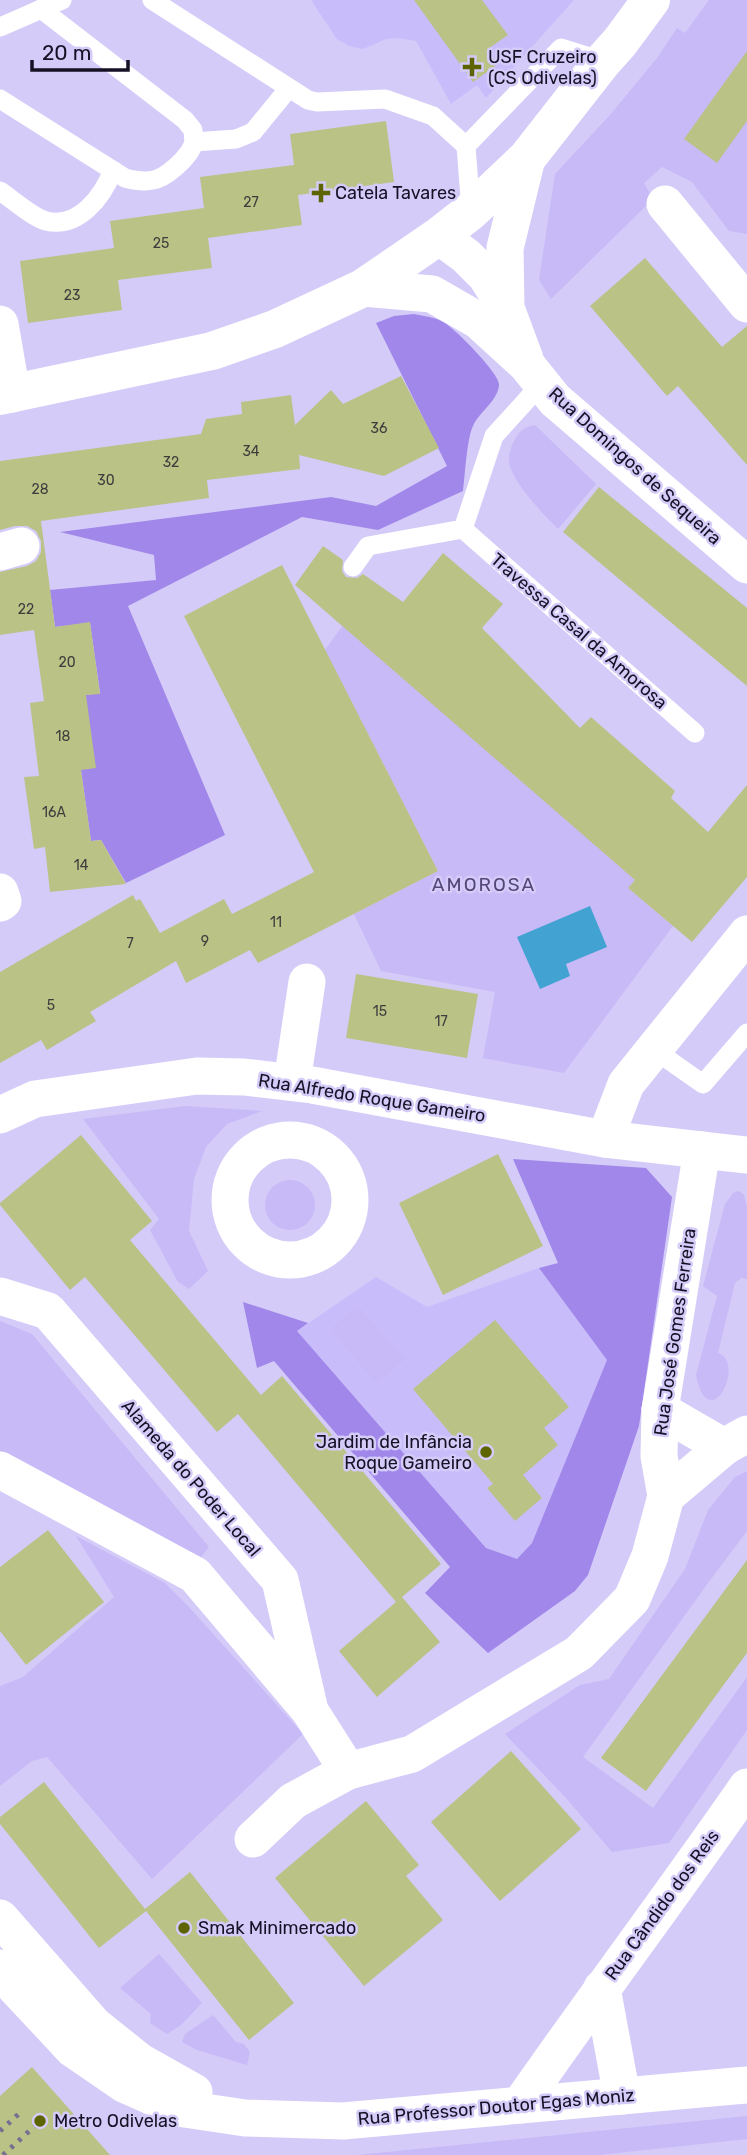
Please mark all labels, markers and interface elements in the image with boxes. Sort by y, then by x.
scale bar [32,28,128,72]
text: 20 m [42,40,91,65]
place label: USF Cruzeiro (CS Odivelas) [488,46,597,89]
marker: USF Cruzeiro (CS Odivelas) [462,57,482,77]
place label: Catela Tavares [335,182,456,204]
marker: Catela Tavares [313,185,329,201]
house number: 27 [243,194,259,211]
house number: 25 [153,235,169,252]
house number: 23 [64,287,80,304]
street label: Rua Domingos de Sequeira [544,383,726,549]
house number: 36 [371,420,387,437]
house number: 34 [242,443,260,460]
house number: 32 [163,454,179,471]
house number: 30 [97,472,115,489]
house number: 28 [31,481,49,498]
street label: Travessa Casal da Amorosa [486,548,672,714]
house number: 22 [18,601,34,618]
house number: 20 [58,654,76,671]
house number: 18 [56,728,71,745]
house number: 16A [42,804,67,821]
house number: 14 [74,857,89,874]
district label: AMOROSA [432,873,536,896]
house number: 11 [270,914,282,931]
house number: 9 [201,933,209,950]
house number: 7 [126,935,134,952]
house number: 5 [47,997,55,1014]
house number: 15 [373,1003,387,1020]
house number: 17 [434,1013,448,1030]
street label: Rua Alfredo Roque Gameiro [257,1069,487,1127]
street label: Rua José Gomes Ferreira [650,1227,700,1437]
street label: Alameda do Poder Local [117,1395,265,1561]
place label: Jardim de Infância Roque Gameiro [316,1431,472,1474]
marker: Jardim de Infância Roque Gameiro [478,1444,494,1460]
street label: Rua Cândido dos Reis [600,1826,724,1984]
place label: Smak Minimercado [198,1917,356,1939]
marker: Smak Minimercado [176,1920,192,1936]
street label: Rua Professor Doutor Egas Moniz [357,2084,635,2130]
place label: Metro Odivelas [54,2110,177,2132]
marker: Metro Odivelas [32,2113,48,2129]

